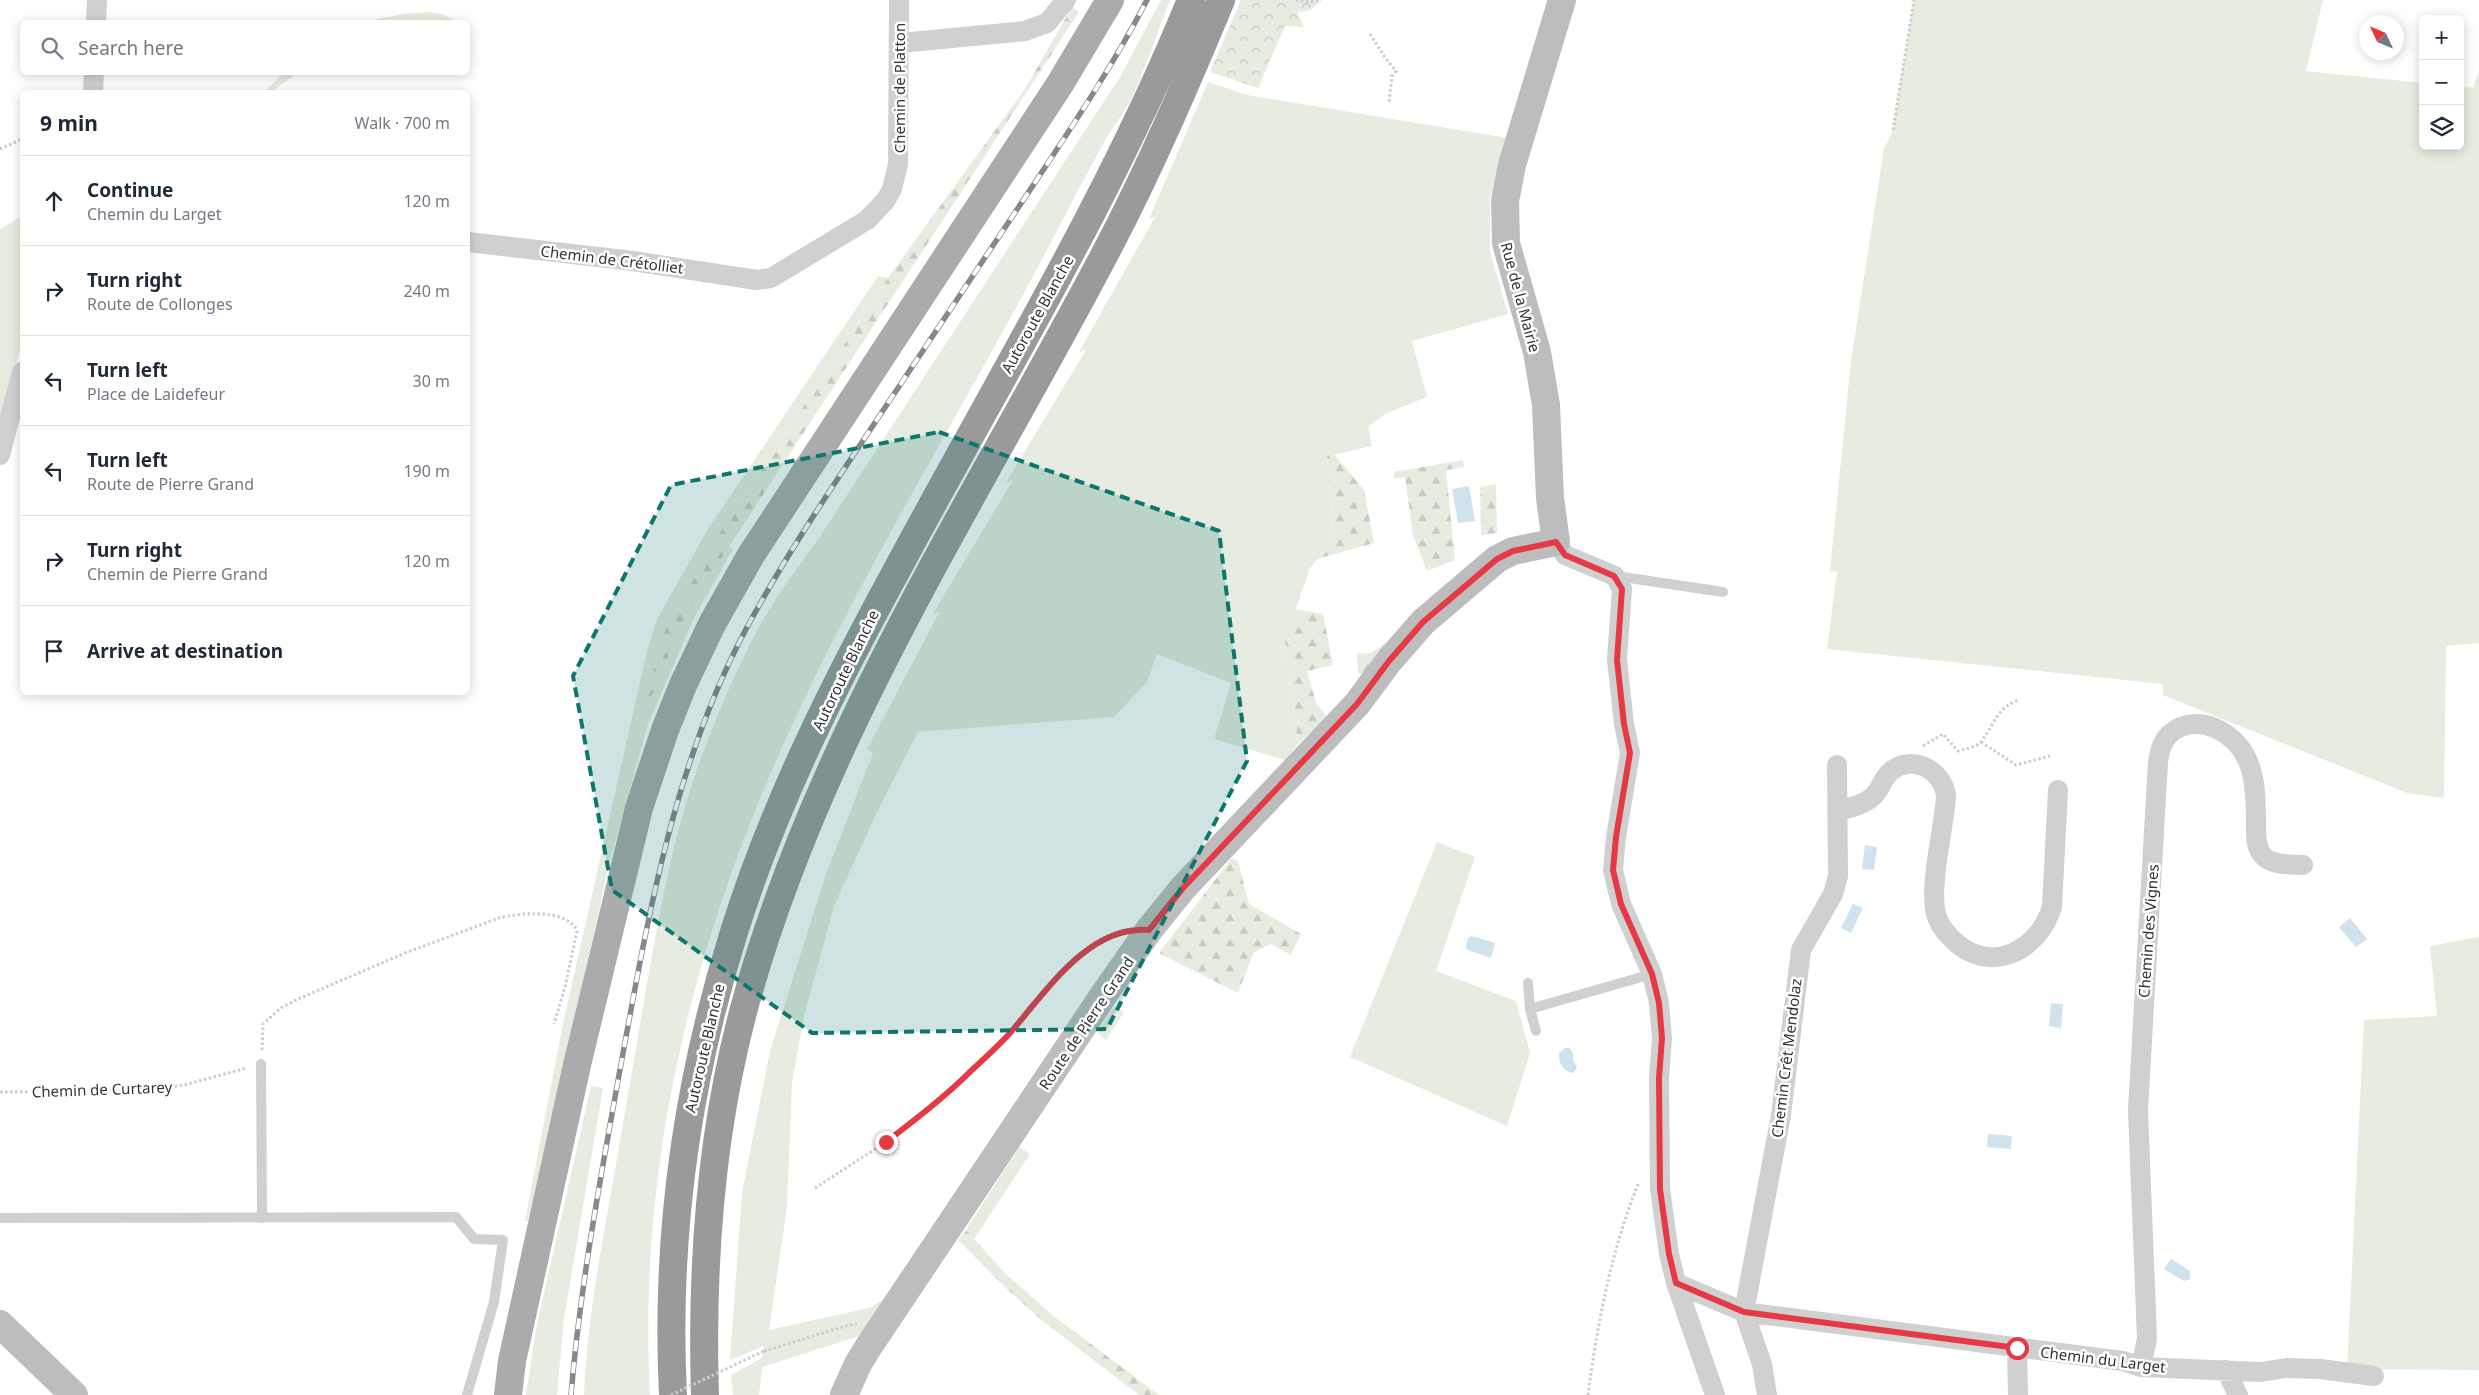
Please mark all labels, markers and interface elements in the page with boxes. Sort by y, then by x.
north arrow [2359,15,2404,60]
map controls [2419,15,2464,150]
button: + [2419,15,2464,60]
search box [20,20,470,75]
street label: Chemin de Platton [889,23,909,153]
icon: search [38,34,66,62]
text: Search here [78,35,184,61]
button: − [2419,60,2464,105]
button: layers [2419,105,2464,150]
text: 9 min [40,109,98,137]
text: Walk · 700 m [355,112,450,134]
text: Continue [87,177,173,203]
icon: ahead [40,187,68,215]
text: 120 m [403,190,450,212]
text: Chemin du Larget [87,203,222,225]
street label: Chemin de Crétolliet [539,240,685,278]
street label: Rue de la Mairie [1497,240,1545,354]
street label: Autoroute Blanche [996,252,1078,376]
text: Turn right [87,267,182,293]
icon: right [40,277,68,305]
text: 240 m [403,280,450,302]
text: Route de Collonges [87,293,233,315]
text: Turn left [87,357,168,383]
icon: left [40,367,68,395]
text: 30 m [413,370,450,392]
text: Place de Laidefeur [87,383,225,405]
text: Turn left [87,447,168,473]
icon: left [40,457,68,485]
text: 190 m [403,460,450,482]
text: Route de Pierre Grand [87,473,254,495]
text: Turn right [87,537,182,563]
icon: right [40,547,68,575]
text: 120 m [403,550,450,572]
text: Chemin de Pierre Grand [87,563,268,585]
street label: Autoroute Blanche [807,606,883,734]
icon: arrive [40,637,68,665]
text: Arrive at destination [87,638,283,664]
street label: Chemin des Vignes [2133,863,2163,999]
street label: Route de Pierre Grand [1034,952,1138,1094]
street label: Chemin Crêt Mendolaz [1766,977,1806,1139]
street label: Autoroute Blanche [679,982,729,1114]
street label: Chemin de Curtarey [32,1077,173,1101]
route end [875,1131,898,1154]
route start [2006,1337,2029,1360]
street label: Chemin du Larget [2039,1341,2167,1377]

